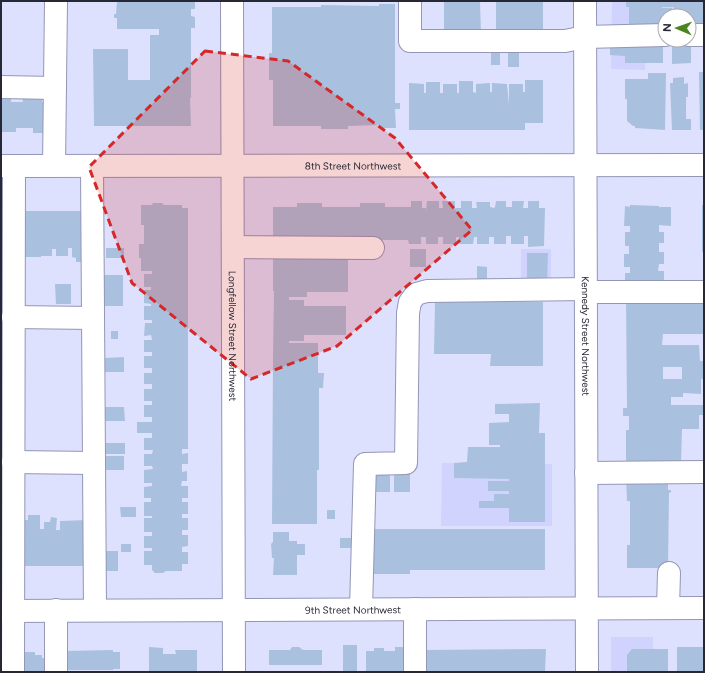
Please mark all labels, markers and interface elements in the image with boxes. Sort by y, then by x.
north arrow [657,8,697,48]
text: N [661,23,674,32]
street label: 8th Street Northwest [305,159,401,173]
street label: Longfellow Street Northwest [226,271,239,401]
street label: Kennedy Street Northwest [579,276,592,396]
street label: 9th Street Northwest [305,603,401,617]

